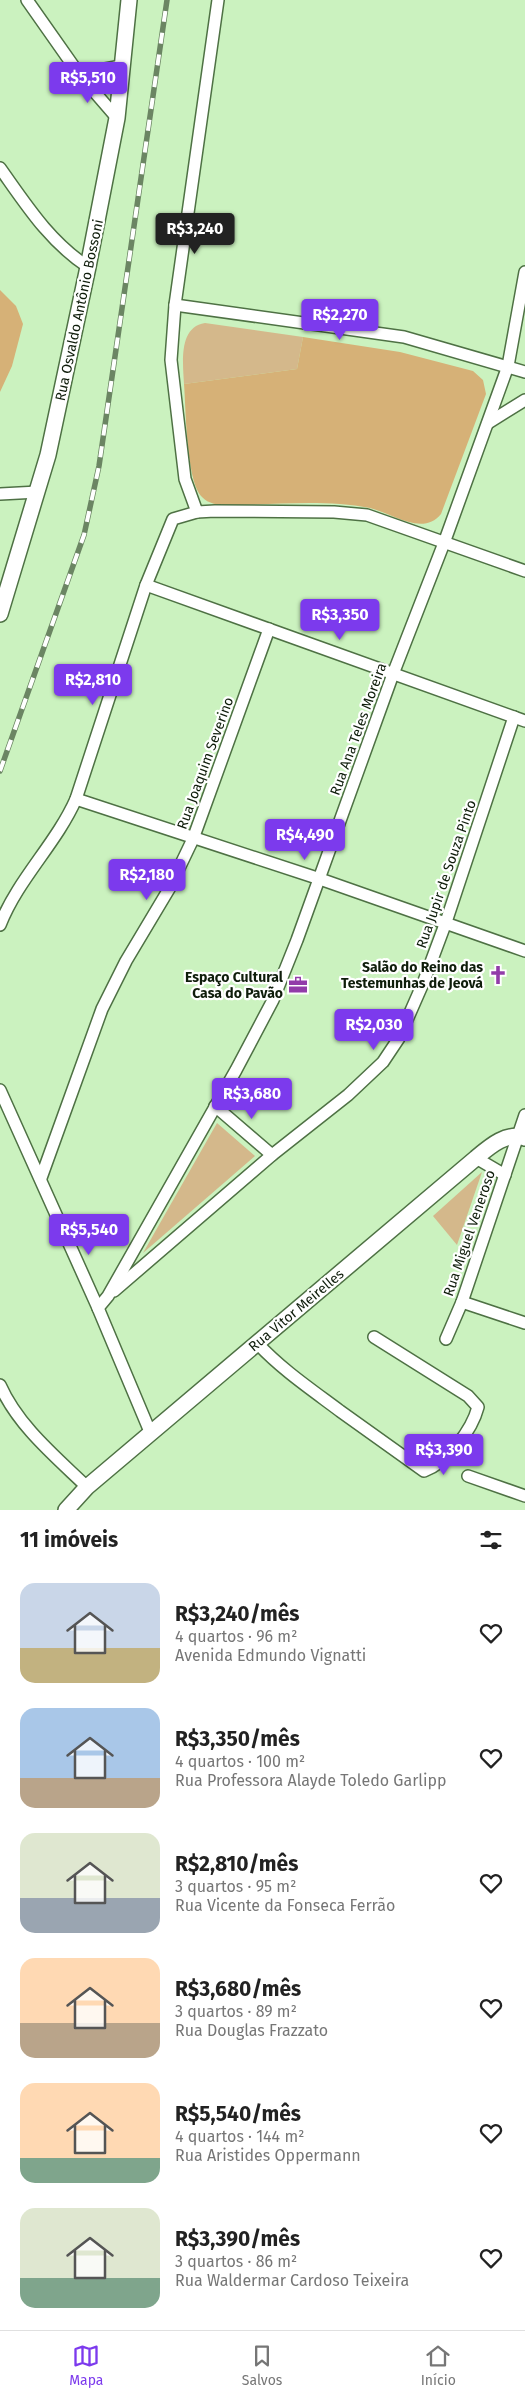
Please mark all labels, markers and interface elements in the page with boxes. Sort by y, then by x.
pin: R$5,510 [42,62,134,104]
text: R$5,510 [60,68,116,87]
pin: R$3,240 [149,212,241,255]
street label: Rua Osvaldo Antônio Bossoni [52,218,107,403]
text: R$3,240 [167,219,223,238]
pin: R$2,270 [294,298,386,341]
text: R$2,270 [312,305,368,324]
pin: R$3,350 [294,598,386,641]
text: R$3,350 [311,605,369,624]
street label: Rua Ana Teles Moreira [327,661,390,798]
pin: R$2,810 [47,664,139,706]
text: R$2,810 [65,670,121,689]
street label: Rua Joaquim Severino [174,695,237,832]
street label: Rua Jupir de Souza Pinto [413,798,480,951]
pin: R$4,490 [259,818,351,861]
text: R$4,490 [276,825,334,844]
pin: R$2,180 [101,858,193,901]
text: R$2,180 [120,865,174,884]
place label: Salão do Reino das Testemunhas de Jeová [341,959,483,992]
church icon: Salão do Reino das Testemunhas de Jeová [487,964,509,986]
place label: Espaço Cultural Casa do Pavão [185,969,284,1002]
office icon: Espaço Cultural Casa do Pavão [287,974,309,996]
pin: R$2,030 [328,1008,420,1051]
text: R$2,030 [345,1015,403,1034]
pin: R$3,680 [206,1078,298,1120]
text: R$3,680 [223,1084,281,1103]
street label: Rua Miguel Veneroso [440,1168,499,1298]
pin: R$5,540 [43,1214,135,1256]
text: R$5,540 [60,1220,118,1239]
street label: Rua Vitor Meirelles [245,1265,348,1355]
pin: R$3,390 [398,1434,490,1476]
text: R$3,390 [415,1440,473,1459]
icon: filters [477,1526,505,1554]
text: 11 imóveis [20,1527,118,1553]
text: R$3,240/mês [175,1601,299,1627]
icon: home [60,1603,120,1663]
icon: heart [477,1619,505,1647]
text: 4 quartos · 96 m² [175,1627,297,1646]
text: Avenida Edmundo Vignatti [175,1646,366,1665]
text: R$3,350/mês [175,1726,300,1752]
icon: home [60,1728,120,1788]
icon: heart [477,1744,505,1772]
text: 4 quartos · 100 m² [175,1752,305,1771]
text: Rua Professora Alayde Toledo Garlipp [175,1771,447,1790]
text: R$2,810/mês [175,1851,298,1877]
icon: home [60,1853,120,1913]
icon: heart [477,1869,505,1897]
text: 3 quartos · 95 m² [175,1877,296,1896]
text: Rua Vicente da Fonseca Ferrão [175,1896,395,1915]
text: R$3,680/mês [175,1976,301,2002]
icon: home [60,1978,120,2038]
icon: heart [477,1994,505,2022]
text: 3 quartos · 89 m² [175,2002,297,2021]
text: Rua Douglas Frazzato [175,2021,328,2040]
text: R$5,540/mês [175,2101,301,2127]
icon: home [60,2103,120,2163]
icon: heart [477,2119,505,2147]
text: 4 quartos · 144 m² [175,2127,304,2146]
text: Rua Aristides Oppermann [175,2146,361,2165]
text: R$3,390/mês [175,2226,300,2252]
icon: home [60,2228,120,2288]
icon: heart [477,2244,505,2272]
text: 3 quartos · 86 m² [175,2252,297,2271]
text: Rua Waldermar Cardoso Teixeira [175,2271,409,2290]
tab: Mapa [69,2342,103,2389]
tab: Salvos [242,2342,282,2389]
tab: Início [421,2342,456,2389]

